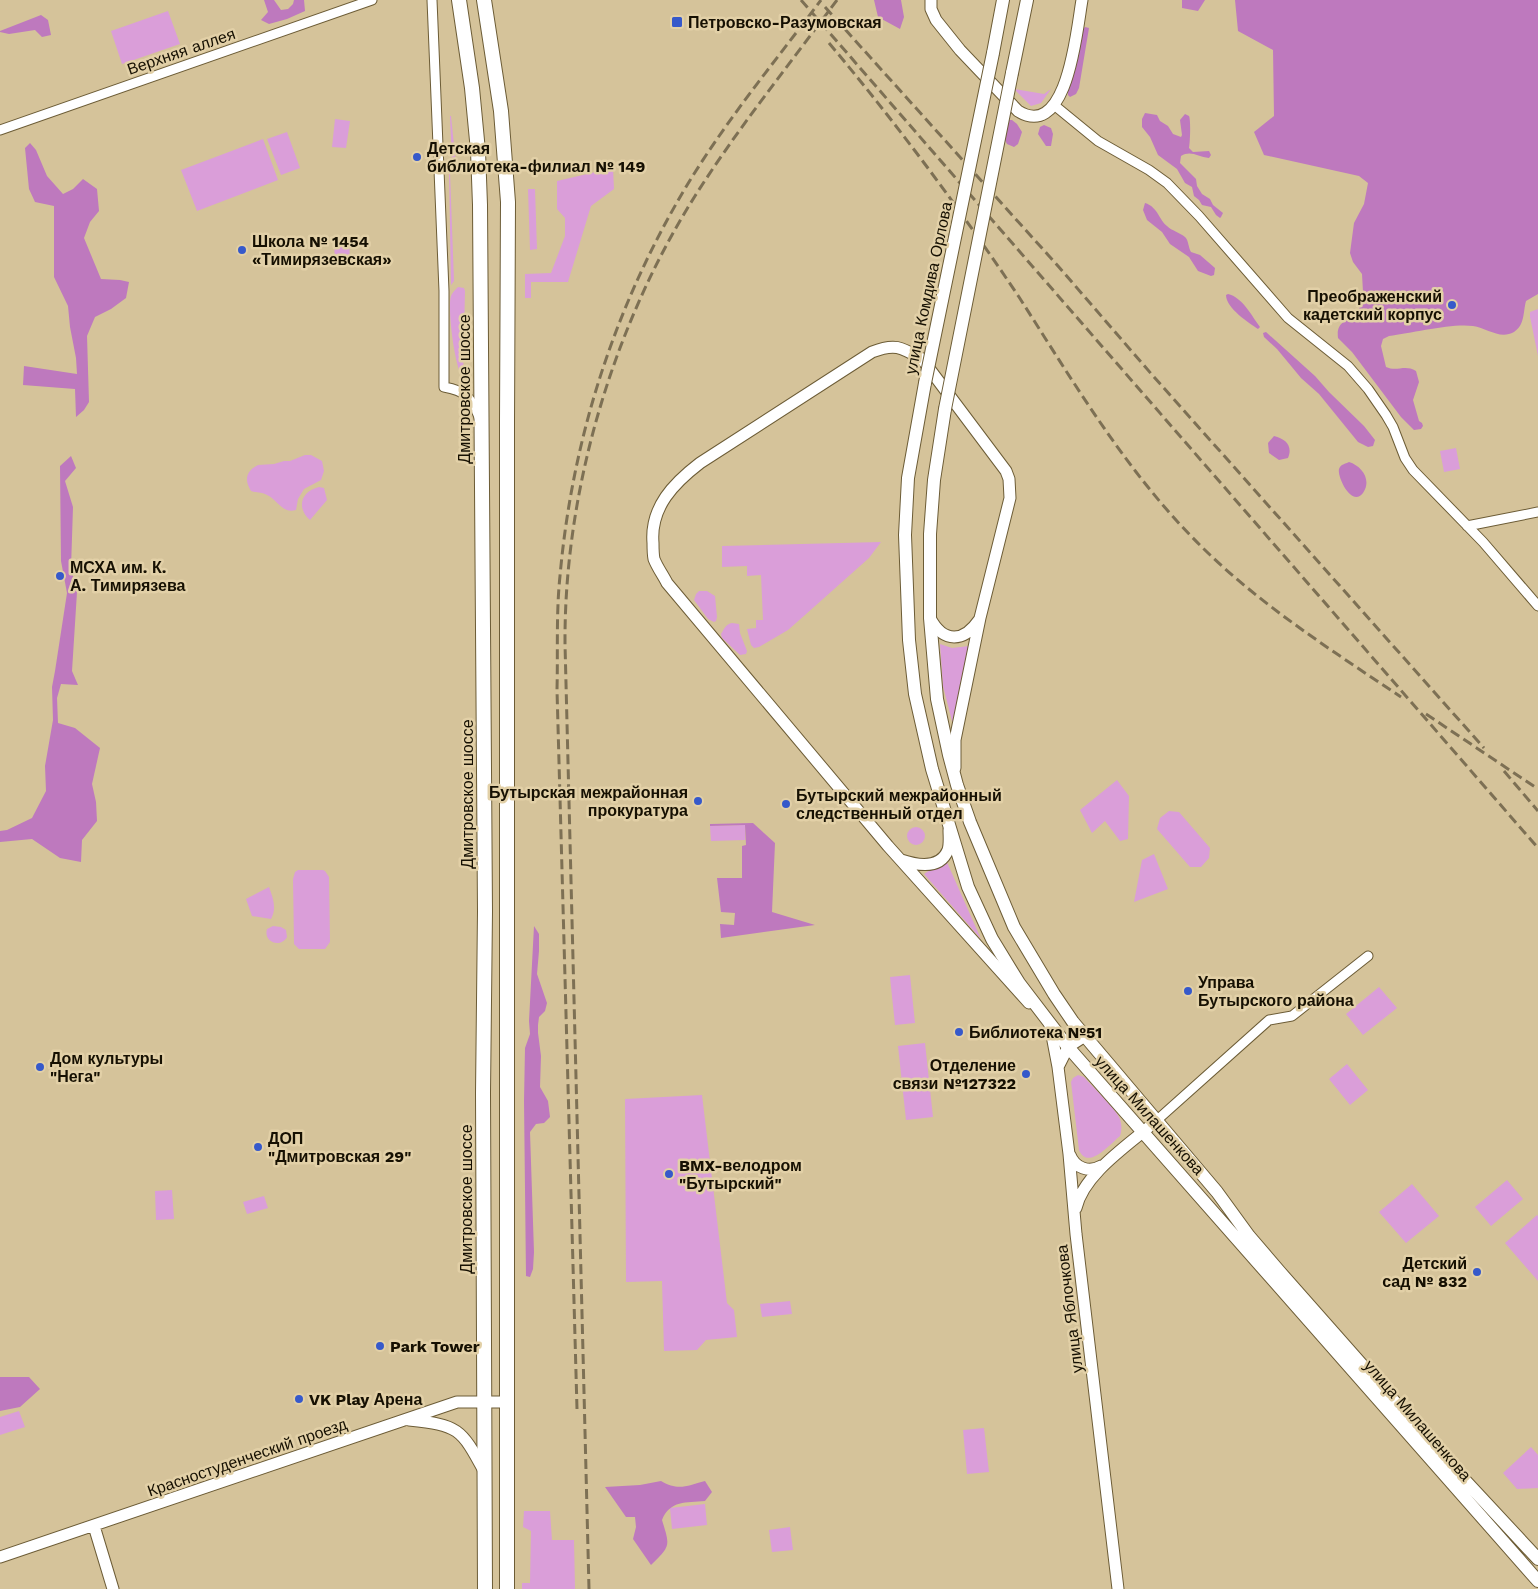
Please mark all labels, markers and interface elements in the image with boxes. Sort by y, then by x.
place label: Петровско-Разумовская [688,13,882,32]
marker: Петровско-Разумовская [670,15,684,29]
street label: Верхняя аллея [125,24,238,79]
place label: Детская библиотека-филиал № 149 [427,139,645,176]
marker: Детская библиотека-филиал № 149 [411,151,423,163]
street label: улица Комдива Орлова [901,200,956,376]
place label: Школа № 1454 «Тимирязевская» [252,232,392,269]
marker: Школа № 1454 «Тимирязевская» [236,244,248,256]
place label: Преображенский кадетский корпус [1303,287,1442,324]
marker: Преображенский кадетский корпус [1446,299,1458,311]
street label: Дмитровское шоссе [455,314,474,464]
place label: МСХА им. К. А. Тимирязева [70,558,186,595]
marker: МСХА им. К. А. Тимирязева [54,570,66,582]
street label: Дмитровское шоссе [458,719,477,869]
place label: Бутырская межрайонная прокуратура [489,783,688,820]
place label: Бутырский межрайонный следственный отдел [796,786,1002,823]
marker: Бутырская межрайонная прокуратура [692,795,704,807]
marker: Бутырский межрайонный следственный отдел [780,798,792,810]
place label: Управа Бутырского района [1198,973,1354,1010]
marker: Управа Бутырского района [1182,985,1194,997]
place label: Библиотека №51 [969,1023,1102,1042]
marker: Библиотека №51 [953,1026,965,1038]
place label: Дом культуры "Нега" [50,1049,163,1086]
street label: улица Милашенкова [1091,1052,1208,1179]
place label: Отделение связи №127322 [893,1056,1016,1093]
marker: Дом культуры "Нега" [34,1061,46,1073]
marker: Отделение связи №127322 [1020,1068,1032,1080]
street label: Дмитровское шоссе [457,1124,476,1274]
place label: ДОП "Дмитровская 29" [268,1129,411,1166]
marker: ДОП "Дмитровская 29" [252,1141,264,1153]
place label: BMX-велодром "Бутырский" [679,1156,802,1193]
marker: BMX-велодром "Бутырский" [663,1168,675,1180]
street label: улица Яблочкова [1052,1244,1087,1374]
place label: Детский сад № 832 [1382,1254,1467,1291]
marker: Детский сад № 832 [1471,1266,1483,1278]
place label: Park Tower [390,1337,480,1356]
marker: Park Tower [374,1340,386,1352]
street label: улица Милашенкова [1360,1356,1475,1485]
place label: VK Play Арена [309,1390,422,1409]
marker: VK Play Арена [293,1393,305,1405]
street label: Красностуденческий проезд [145,1414,350,1501]

